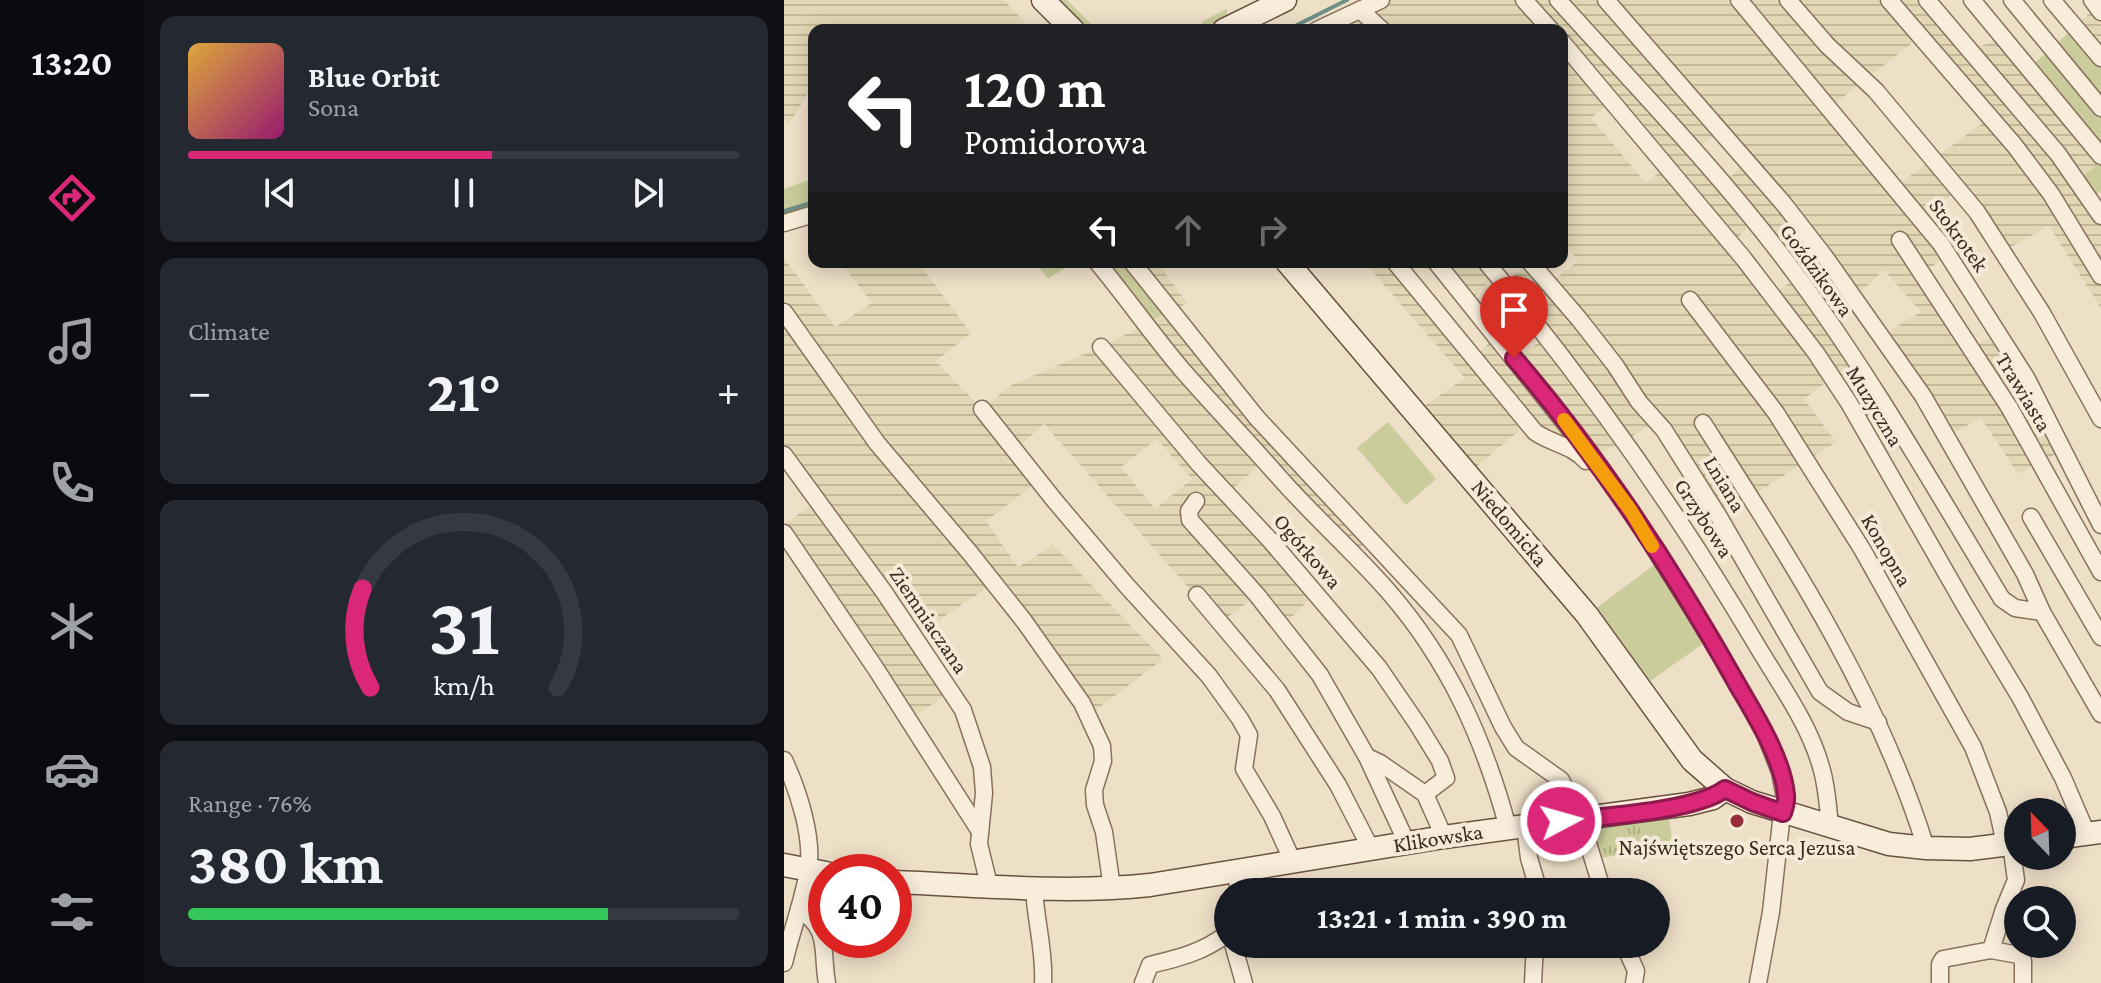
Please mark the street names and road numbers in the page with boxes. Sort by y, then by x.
street label: Stokrotek [1924,194,1994,277]
street label: Goździkowa [1775,219,1859,321]
street label: Trawiasta [1991,348,2057,436]
street label: Muzyczna [1841,361,1909,451]
street label: Lniana [1699,452,1751,516]
street label: Grzybowa [1669,474,1739,562]
street label: Niedomicka [1467,475,1553,571]
street label: Ogórkowa [1269,508,1347,594]
street label: Konopna [1856,509,1918,591]
street label: Ziemniaczana [884,562,974,678]
street label: Klikowska [1391,819,1485,857]

